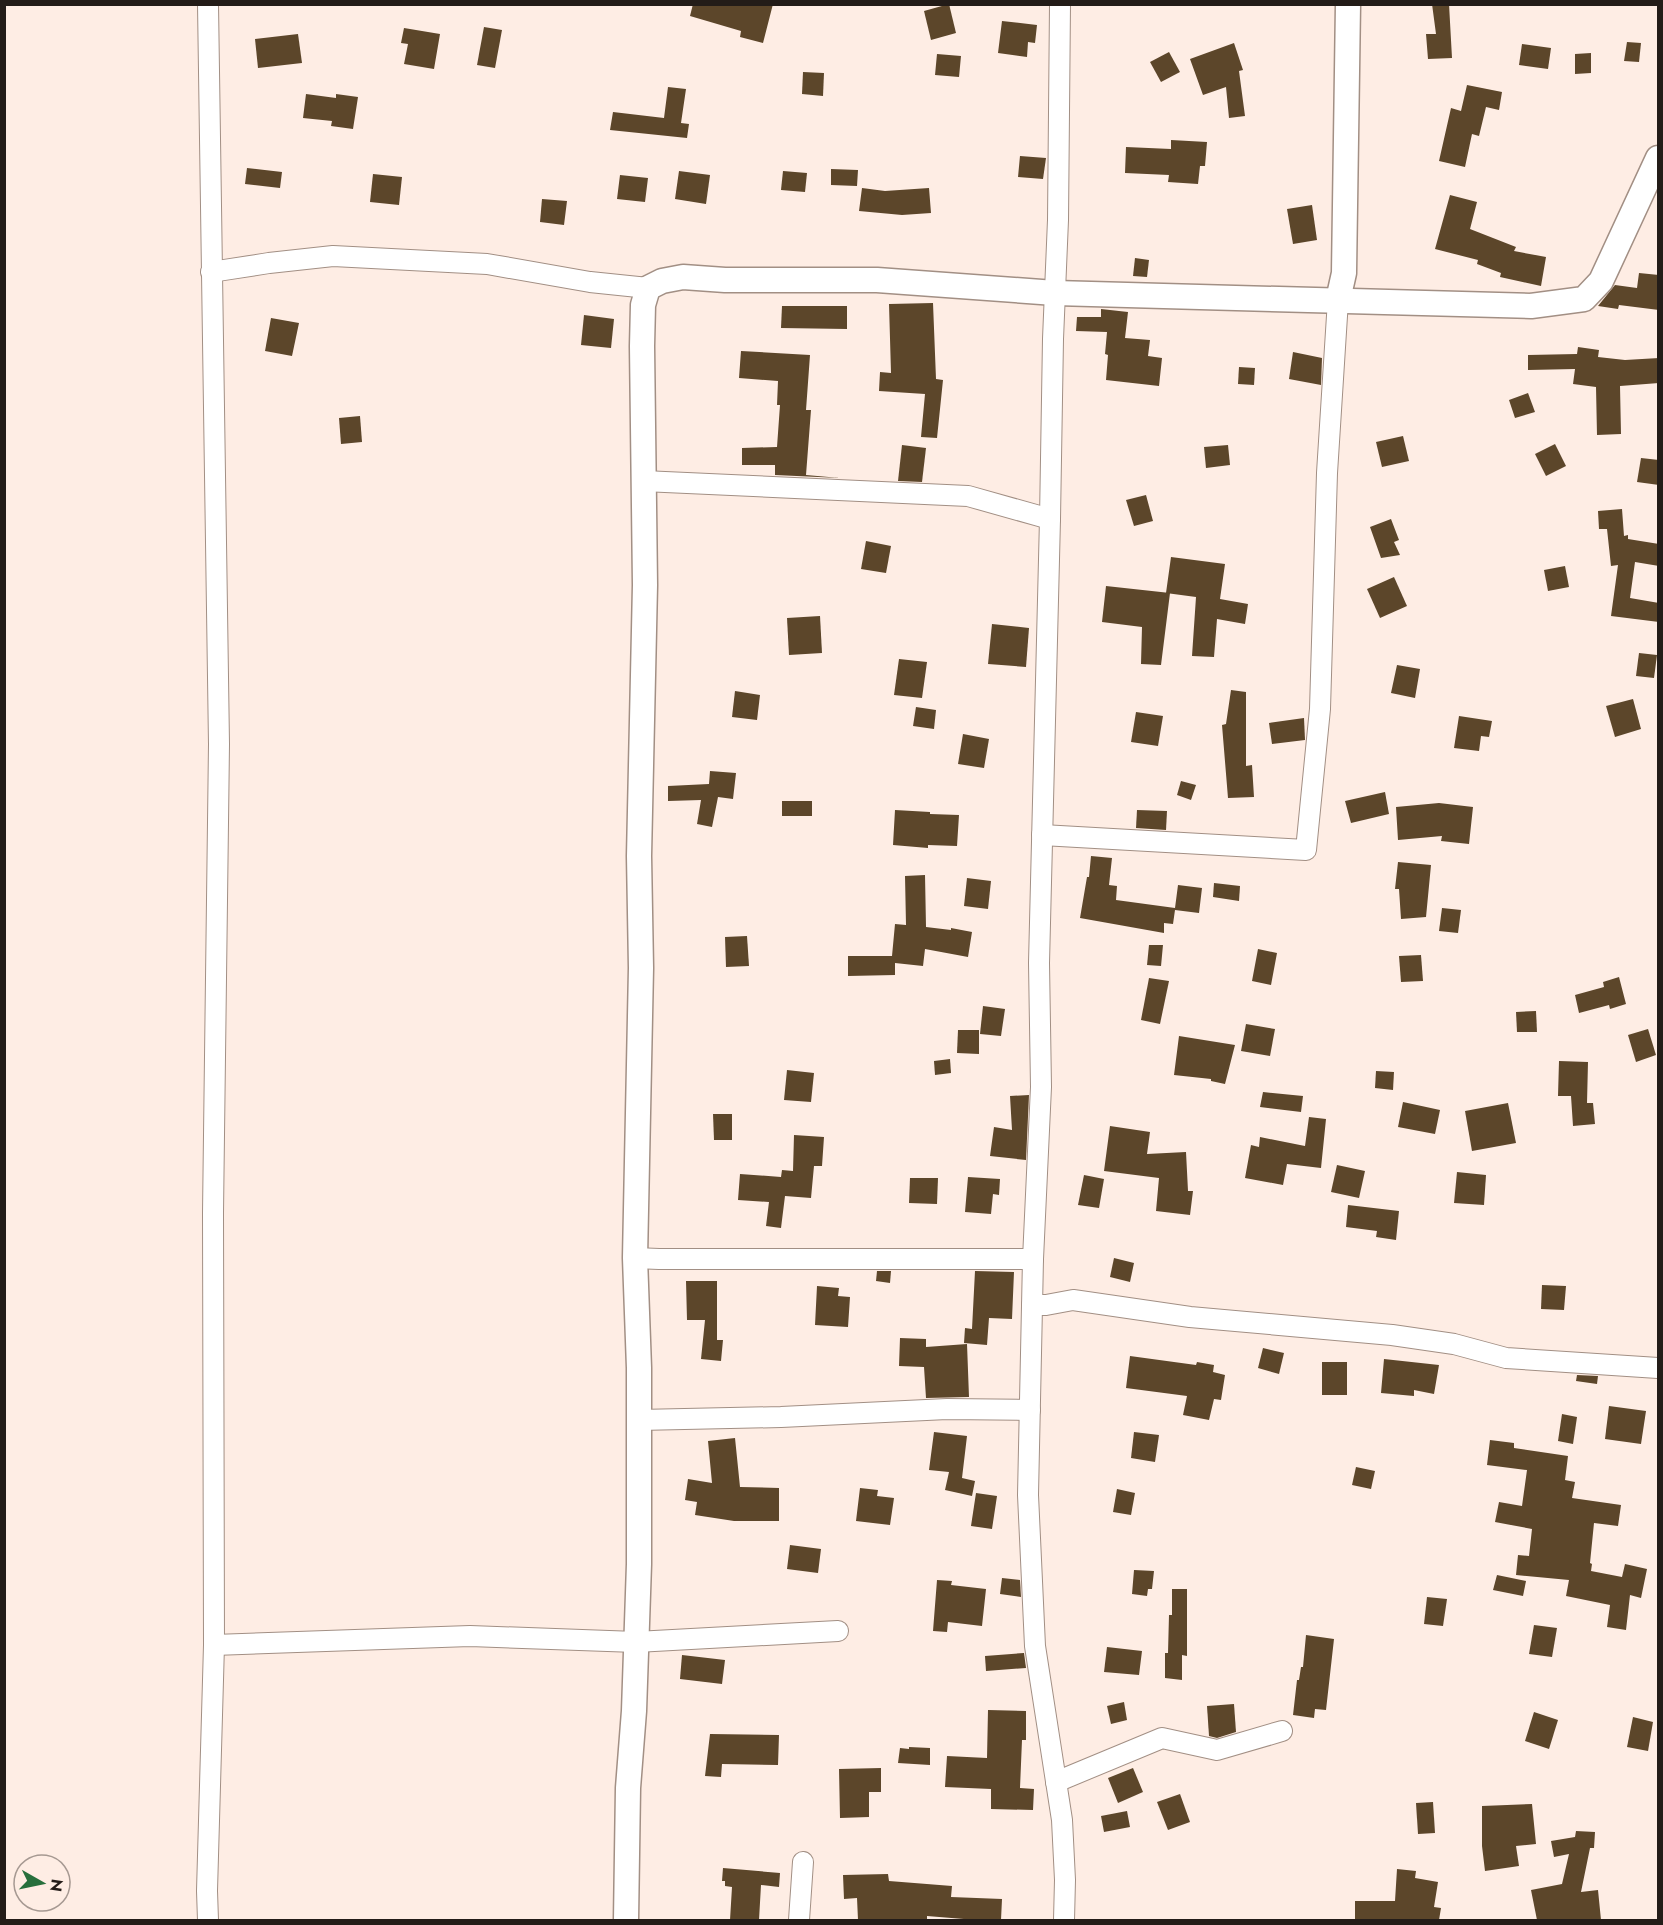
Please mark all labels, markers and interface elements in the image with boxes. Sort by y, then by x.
north arrow [12,1853,72,1913]
text: N [44,1877,69,1893]

